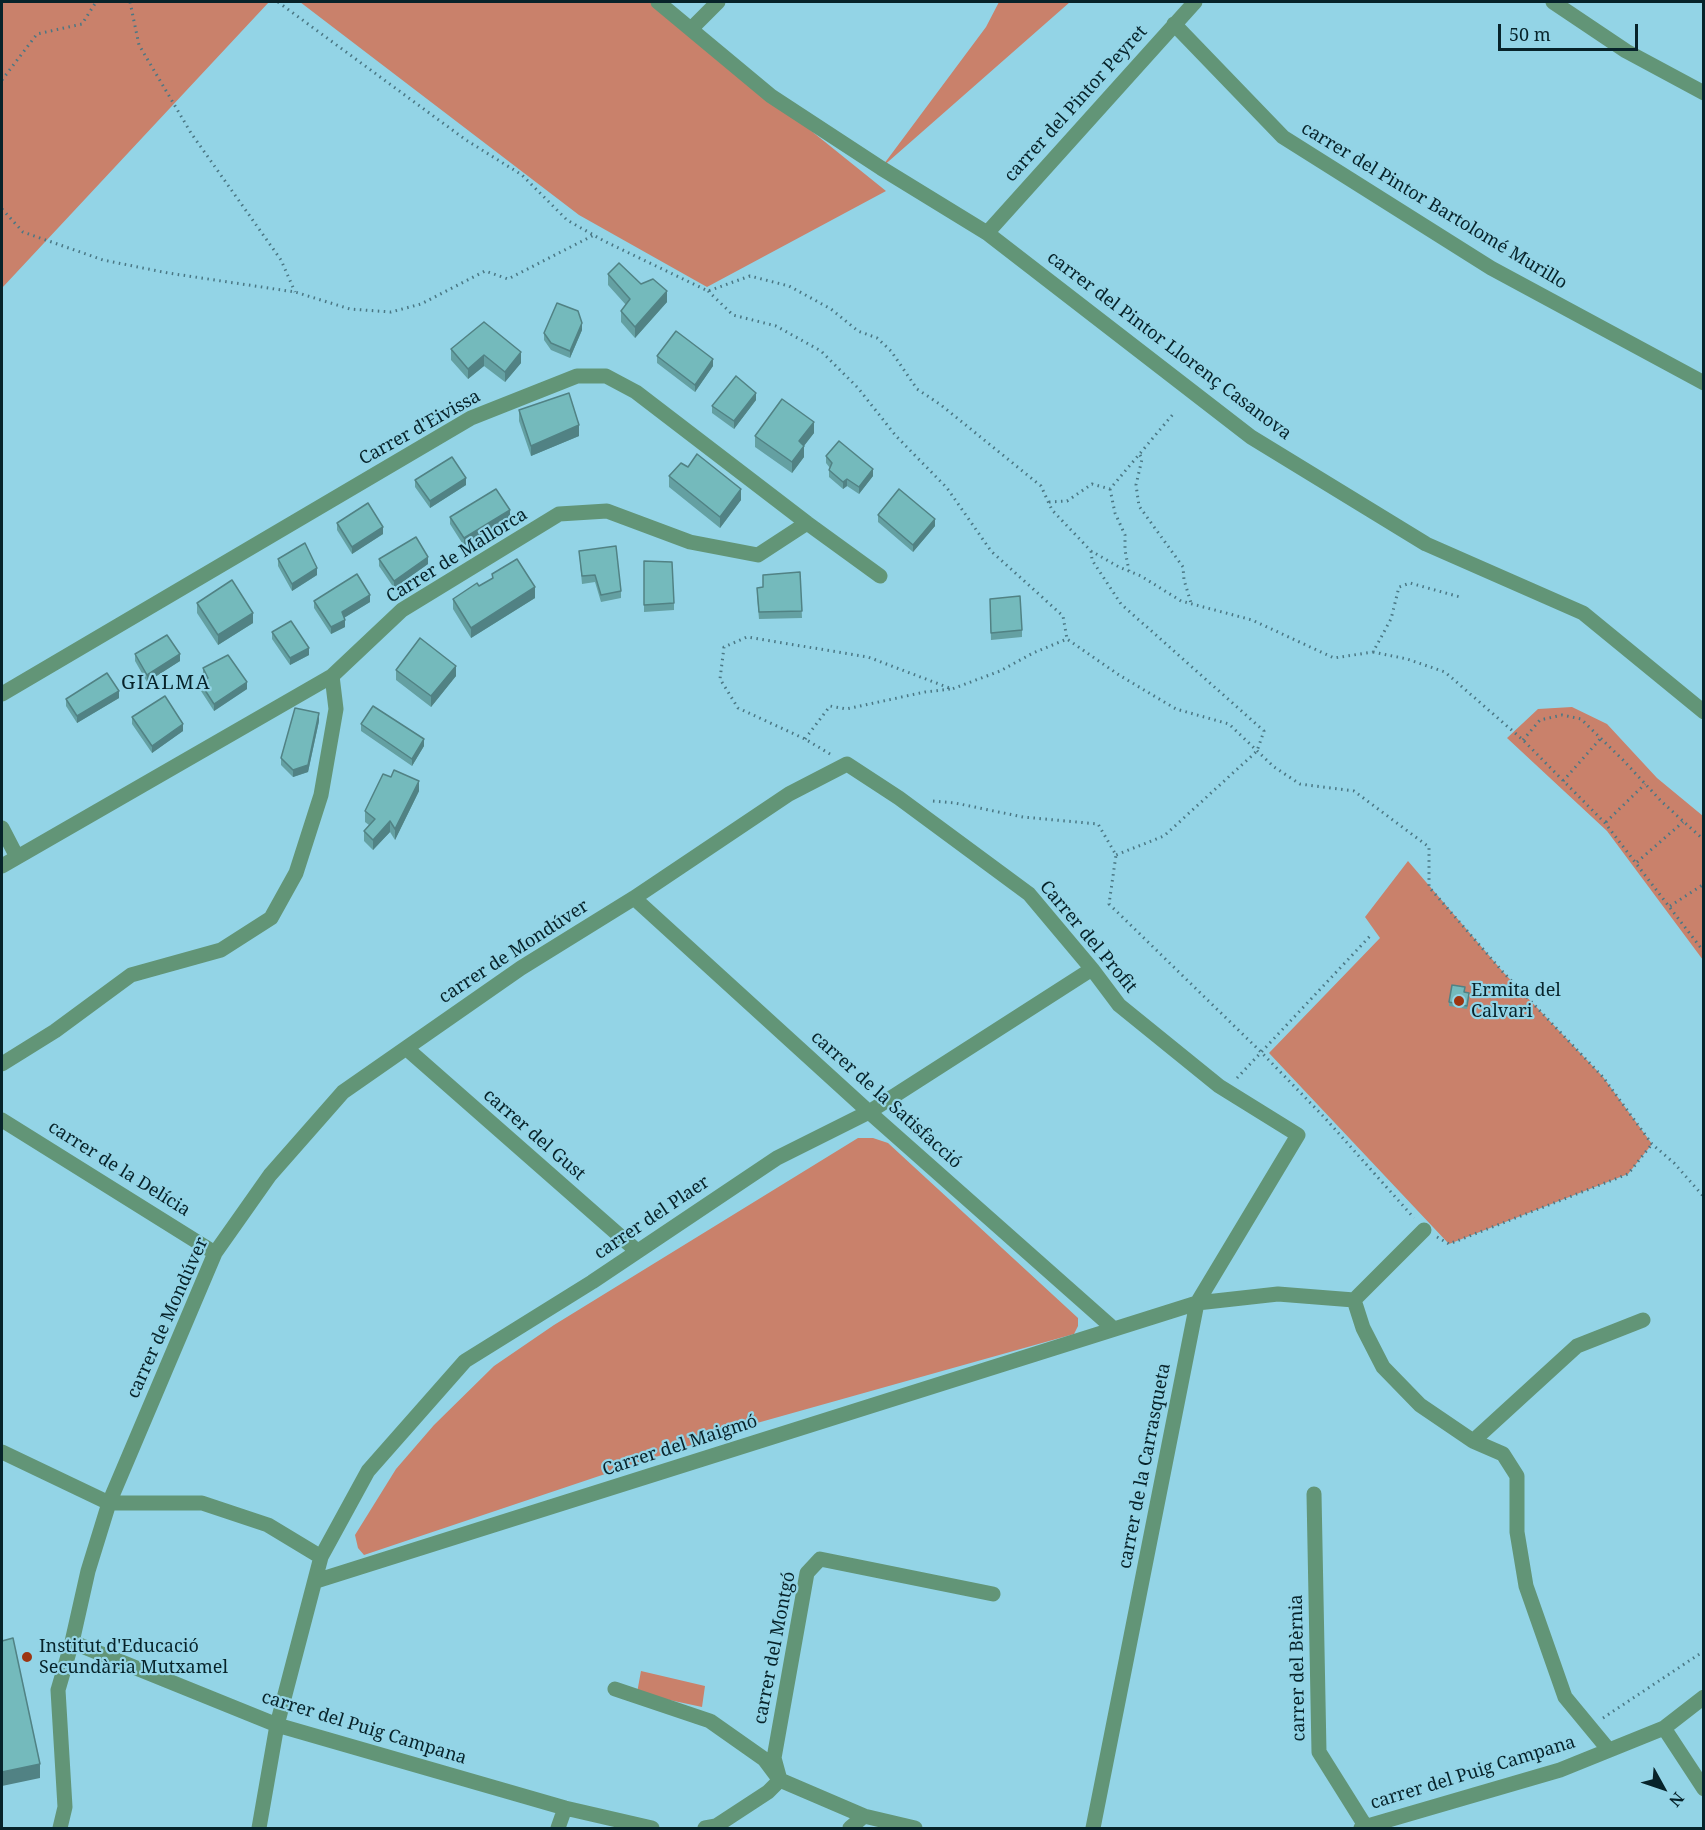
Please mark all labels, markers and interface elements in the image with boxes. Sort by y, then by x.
scale bar [1501,12,1640,50]
street label: carrer del Pintor Peyret [1000,21,1152,187]
text: 50 m [1509,22,1551,46]
street label: carrer del Pintor Bartolomé Murillo [1297,118,1571,294]
street label: carrer del Pintor Llorenç Casanova [1043,247,1295,445]
street label: Carrer d'Eivissa [356,386,484,470]
street label: Carrer de Mallorca [382,504,532,608]
district label: GIALMA [121,671,211,695]
street label: Carrer del Profit [1035,876,1141,998]
street label: carrer de Mondúver [435,896,593,1008]
place label: Ermita del Calvari [1471,980,1561,1022]
marker: Ermita del Calvari [1452,994,1466,1008]
street label: carrer de la Satisfacció [806,1027,966,1173]
street label: carrer del Gust [478,1085,590,1185]
street label: carrer de la Delícia [44,1117,194,1221]
street label: carrer del Plaer [590,1171,714,1265]
street label: carrer de Mondúver [123,1234,213,1402]
street label: carrer de la Carrasqueta [1114,1361,1176,1571]
street label: Carrer del Maigmó [600,1411,760,1481]
street label: carrer del Montgó [750,1570,800,1726]
street label: carrer del Bèrnia [1286,1594,1310,1742]
place label: Institut d'Educació Secundària Mutxamel [39,1636,228,1678]
marker: Institut d'Educació Secundària Mutxamel [20,1650,34,1664]
street label: carrer del Puig Campana [259,1687,469,1769]
street label: carrer del Puig Campana [1368,1732,1578,1814]
north arrow [1633,1758,1693,1818]
text: N [1664,1788,1689,1811]

